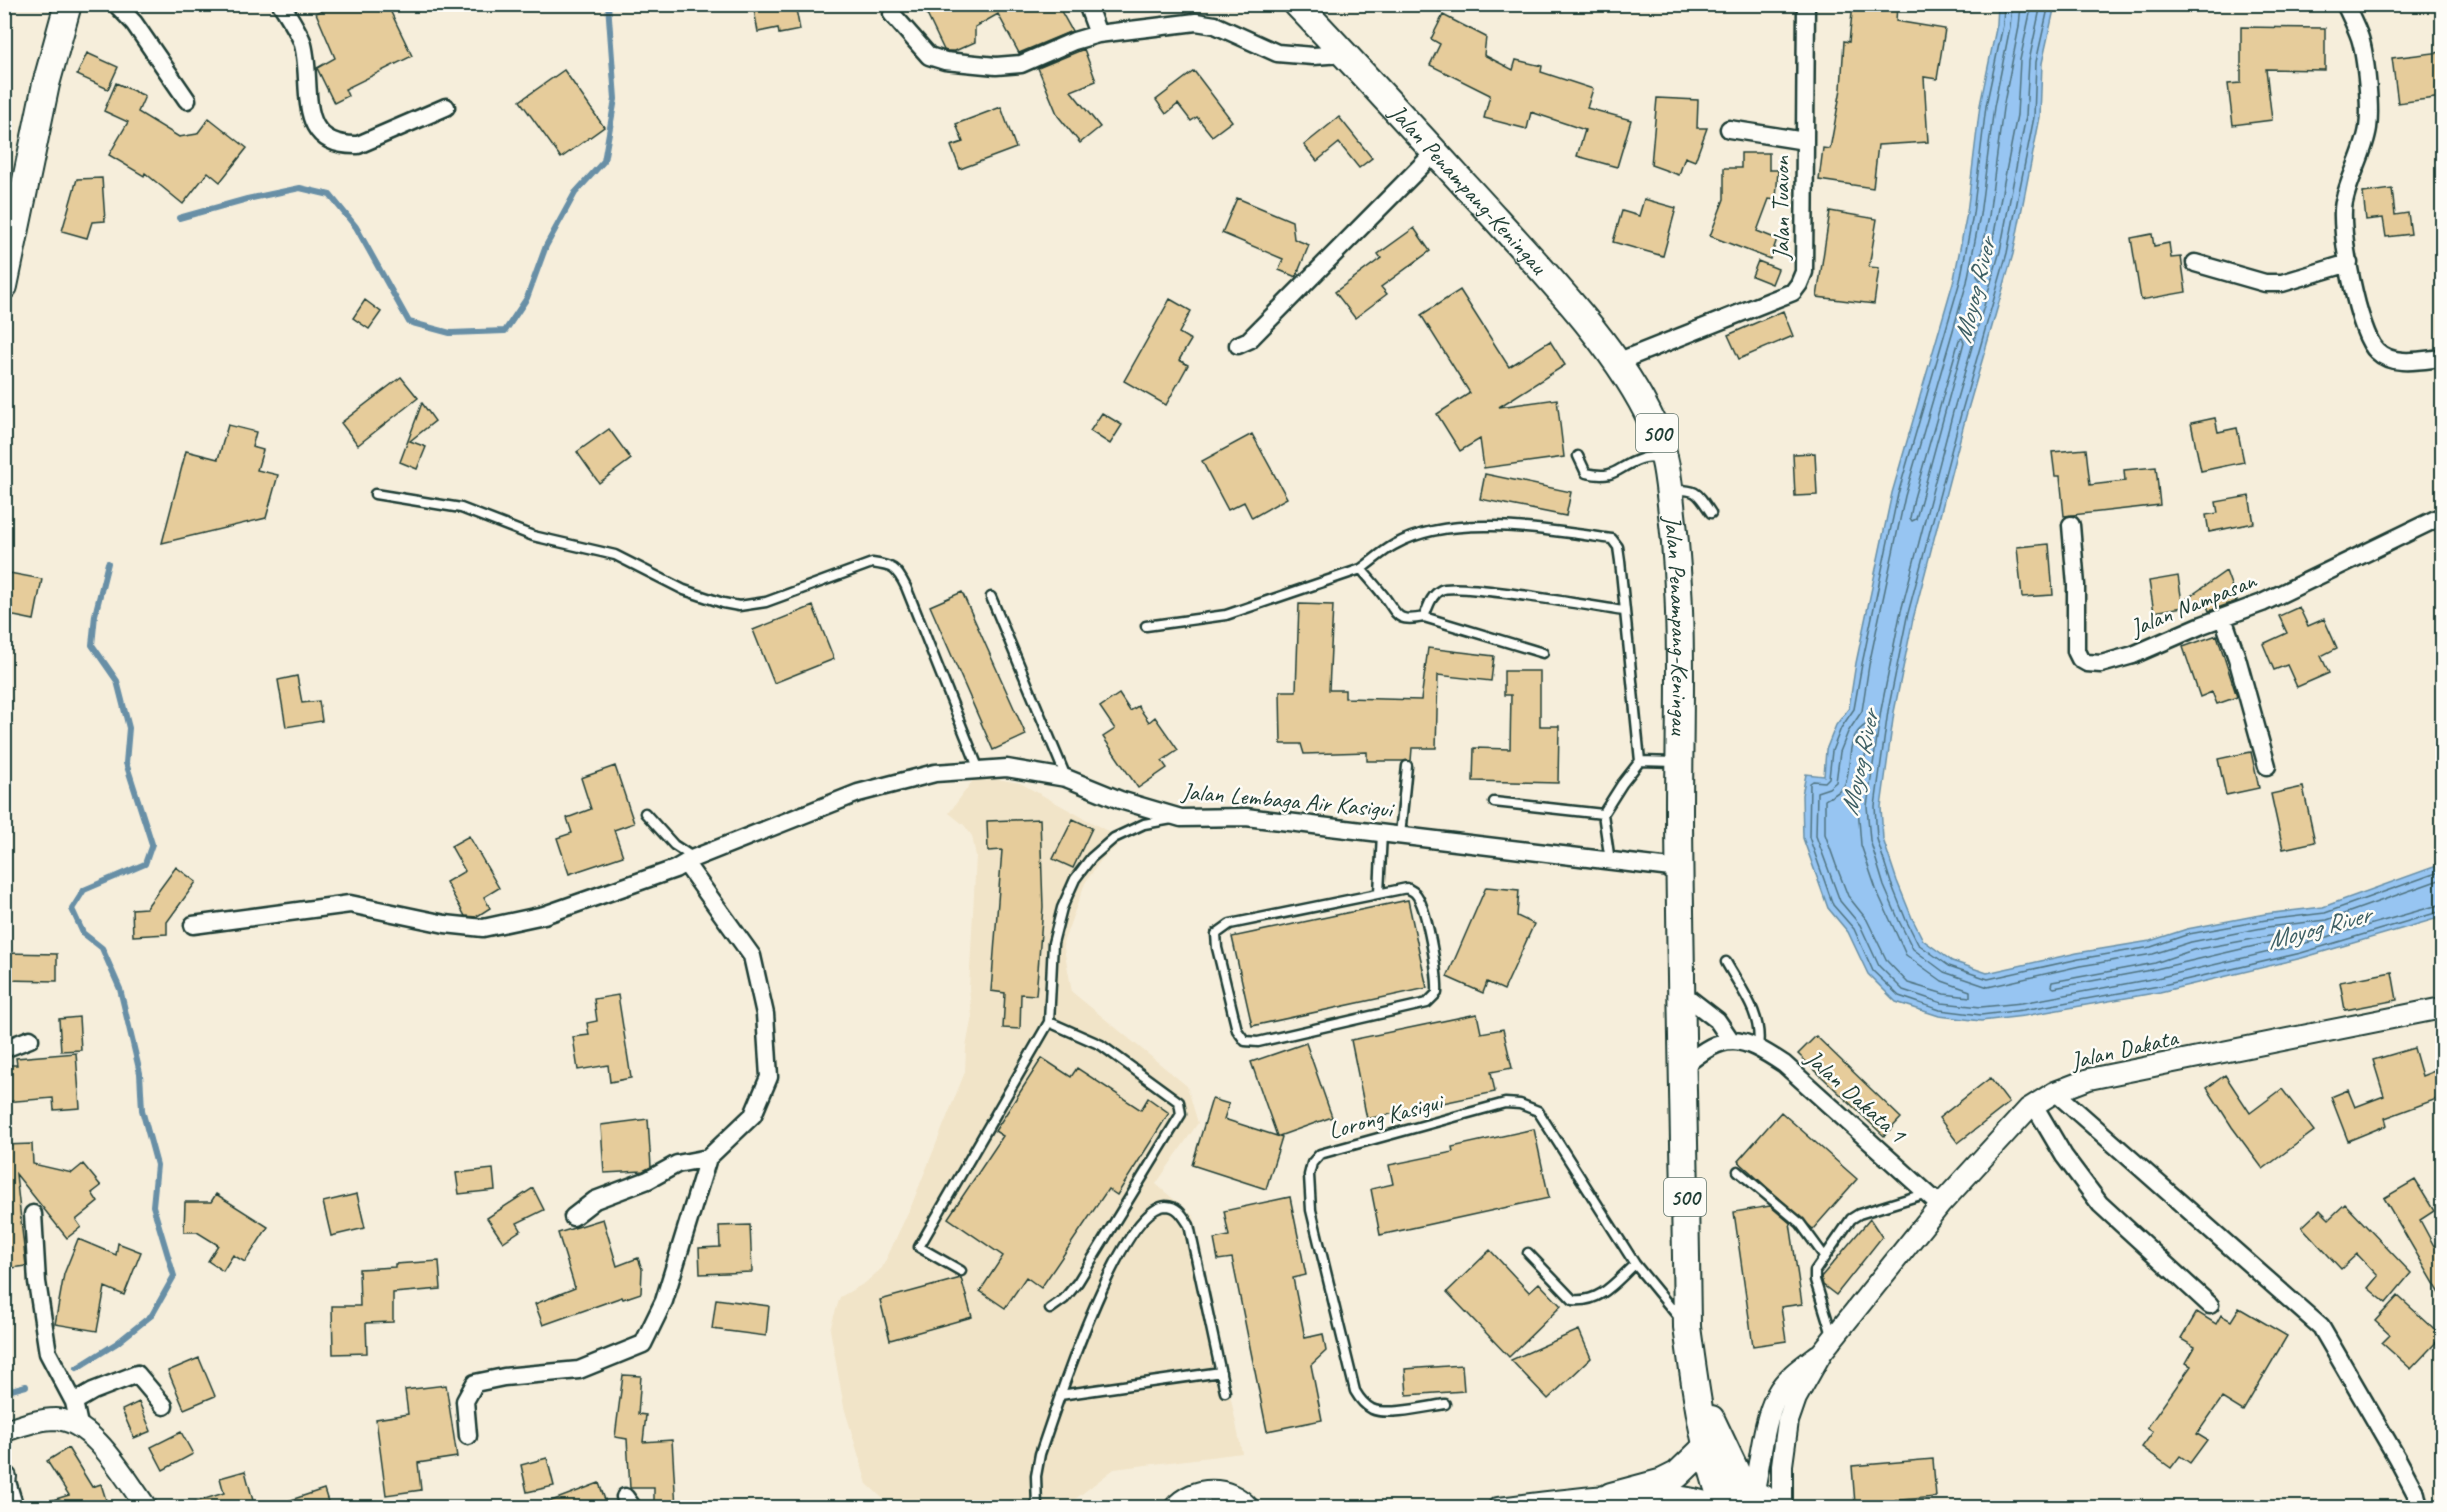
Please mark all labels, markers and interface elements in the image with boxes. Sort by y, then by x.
street label: Jalan Penampang-Keningau [1383,97,1555,282]
street label: Jalan Tuavon [1766,155,1796,261]
water label: Moyog River [1946,231,2004,346]
road number: 500 [1636,414,1678,452]
street label: Jalan Penampang-Keningau [1657,513,1695,737]
street label: Jalan Nampasan [2125,565,2261,643]
water label: Moyog River [1832,704,1888,818]
street label: Jalan Lembaga Air Kasigui [1180,776,1396,824]
water label: Moyog River [2263,897,2378,957]
street label: Jalan Dakata [2067,1022,2182,1076]
street label: Jalan Dakata 1 [1799,1042,1913,1150]
street label: Lorong Kasigui [1325,1086,1448,1146]
road number: 500 [1664,1178,1706,1216]

